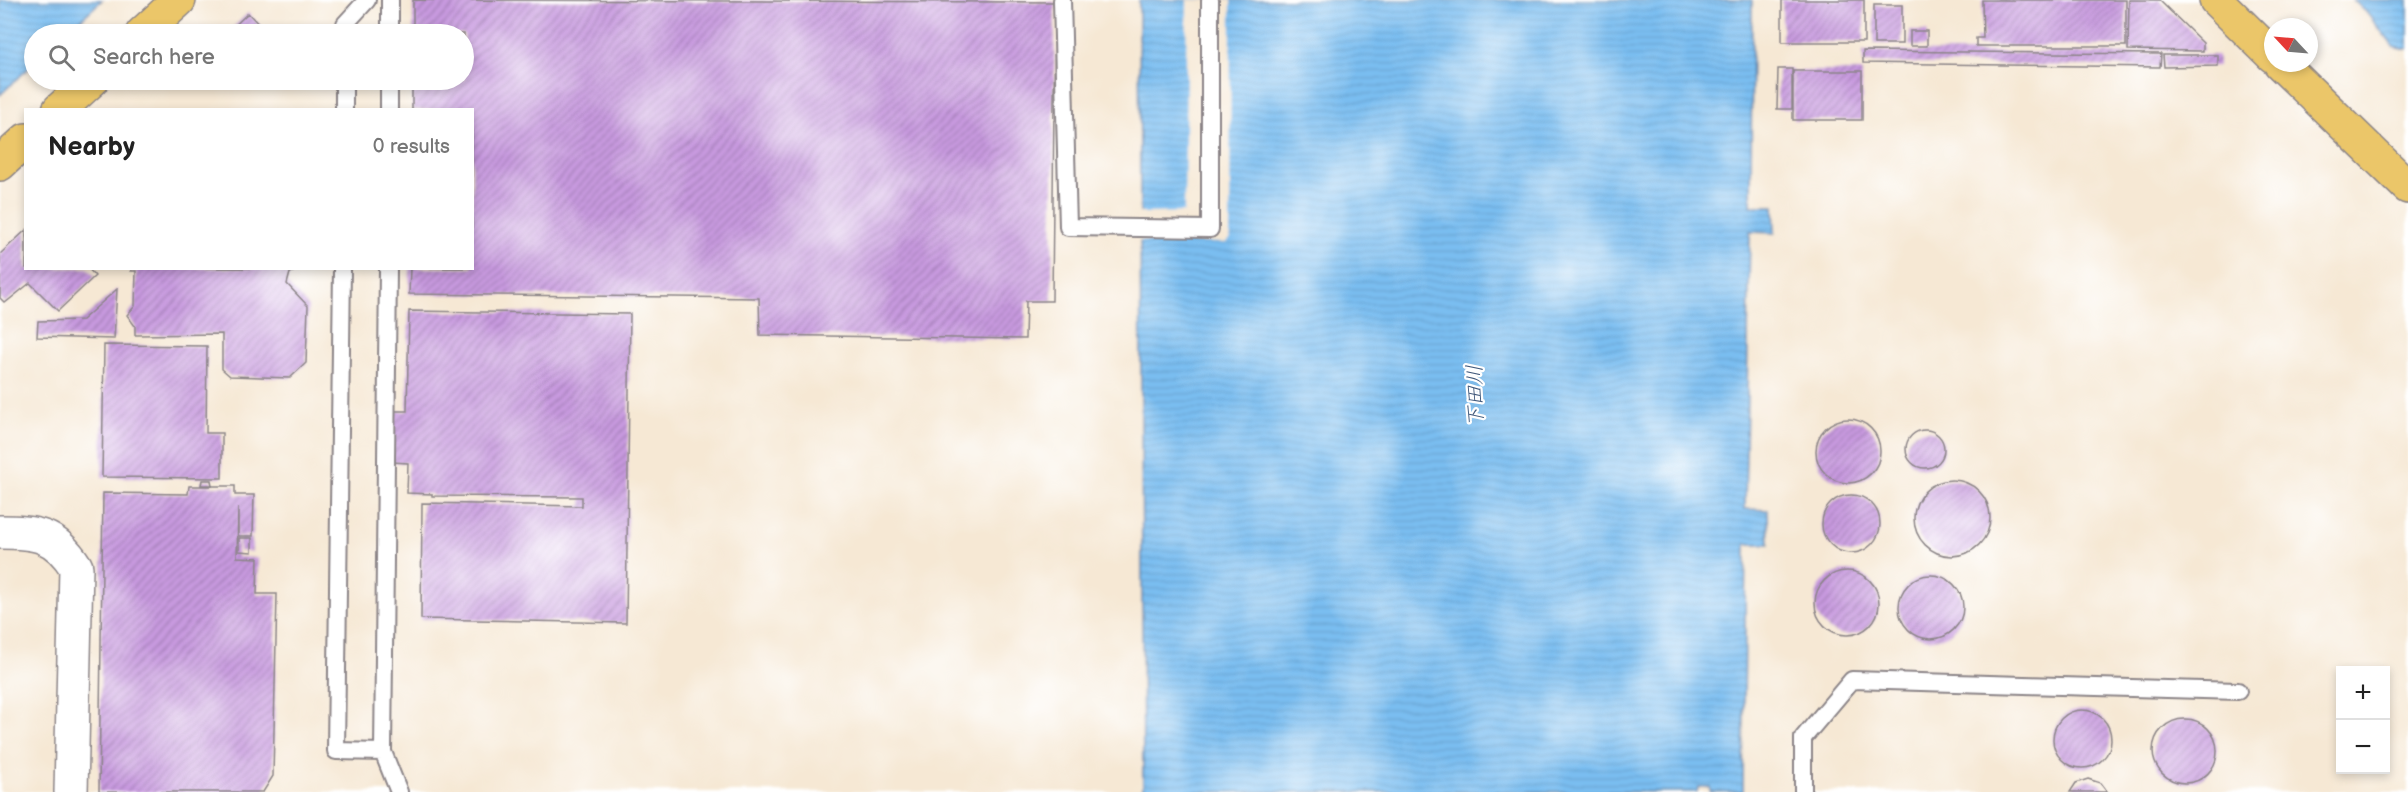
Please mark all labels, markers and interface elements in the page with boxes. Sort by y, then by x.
north arrow [2264,18,2318,72]
search box [24,24,474,90]
icon: search [45,41,78,74]
text: Search here [93,44,215,71]
text: Nearby [48,132,135,163]
text: 0 results [373,135,450,159]
water label: 下田川 [1462,364,1489,428]
map controls [2336,666,2390,774]
button: + [2336,666,2390,720]
button: − [2336,720,2390,774]

